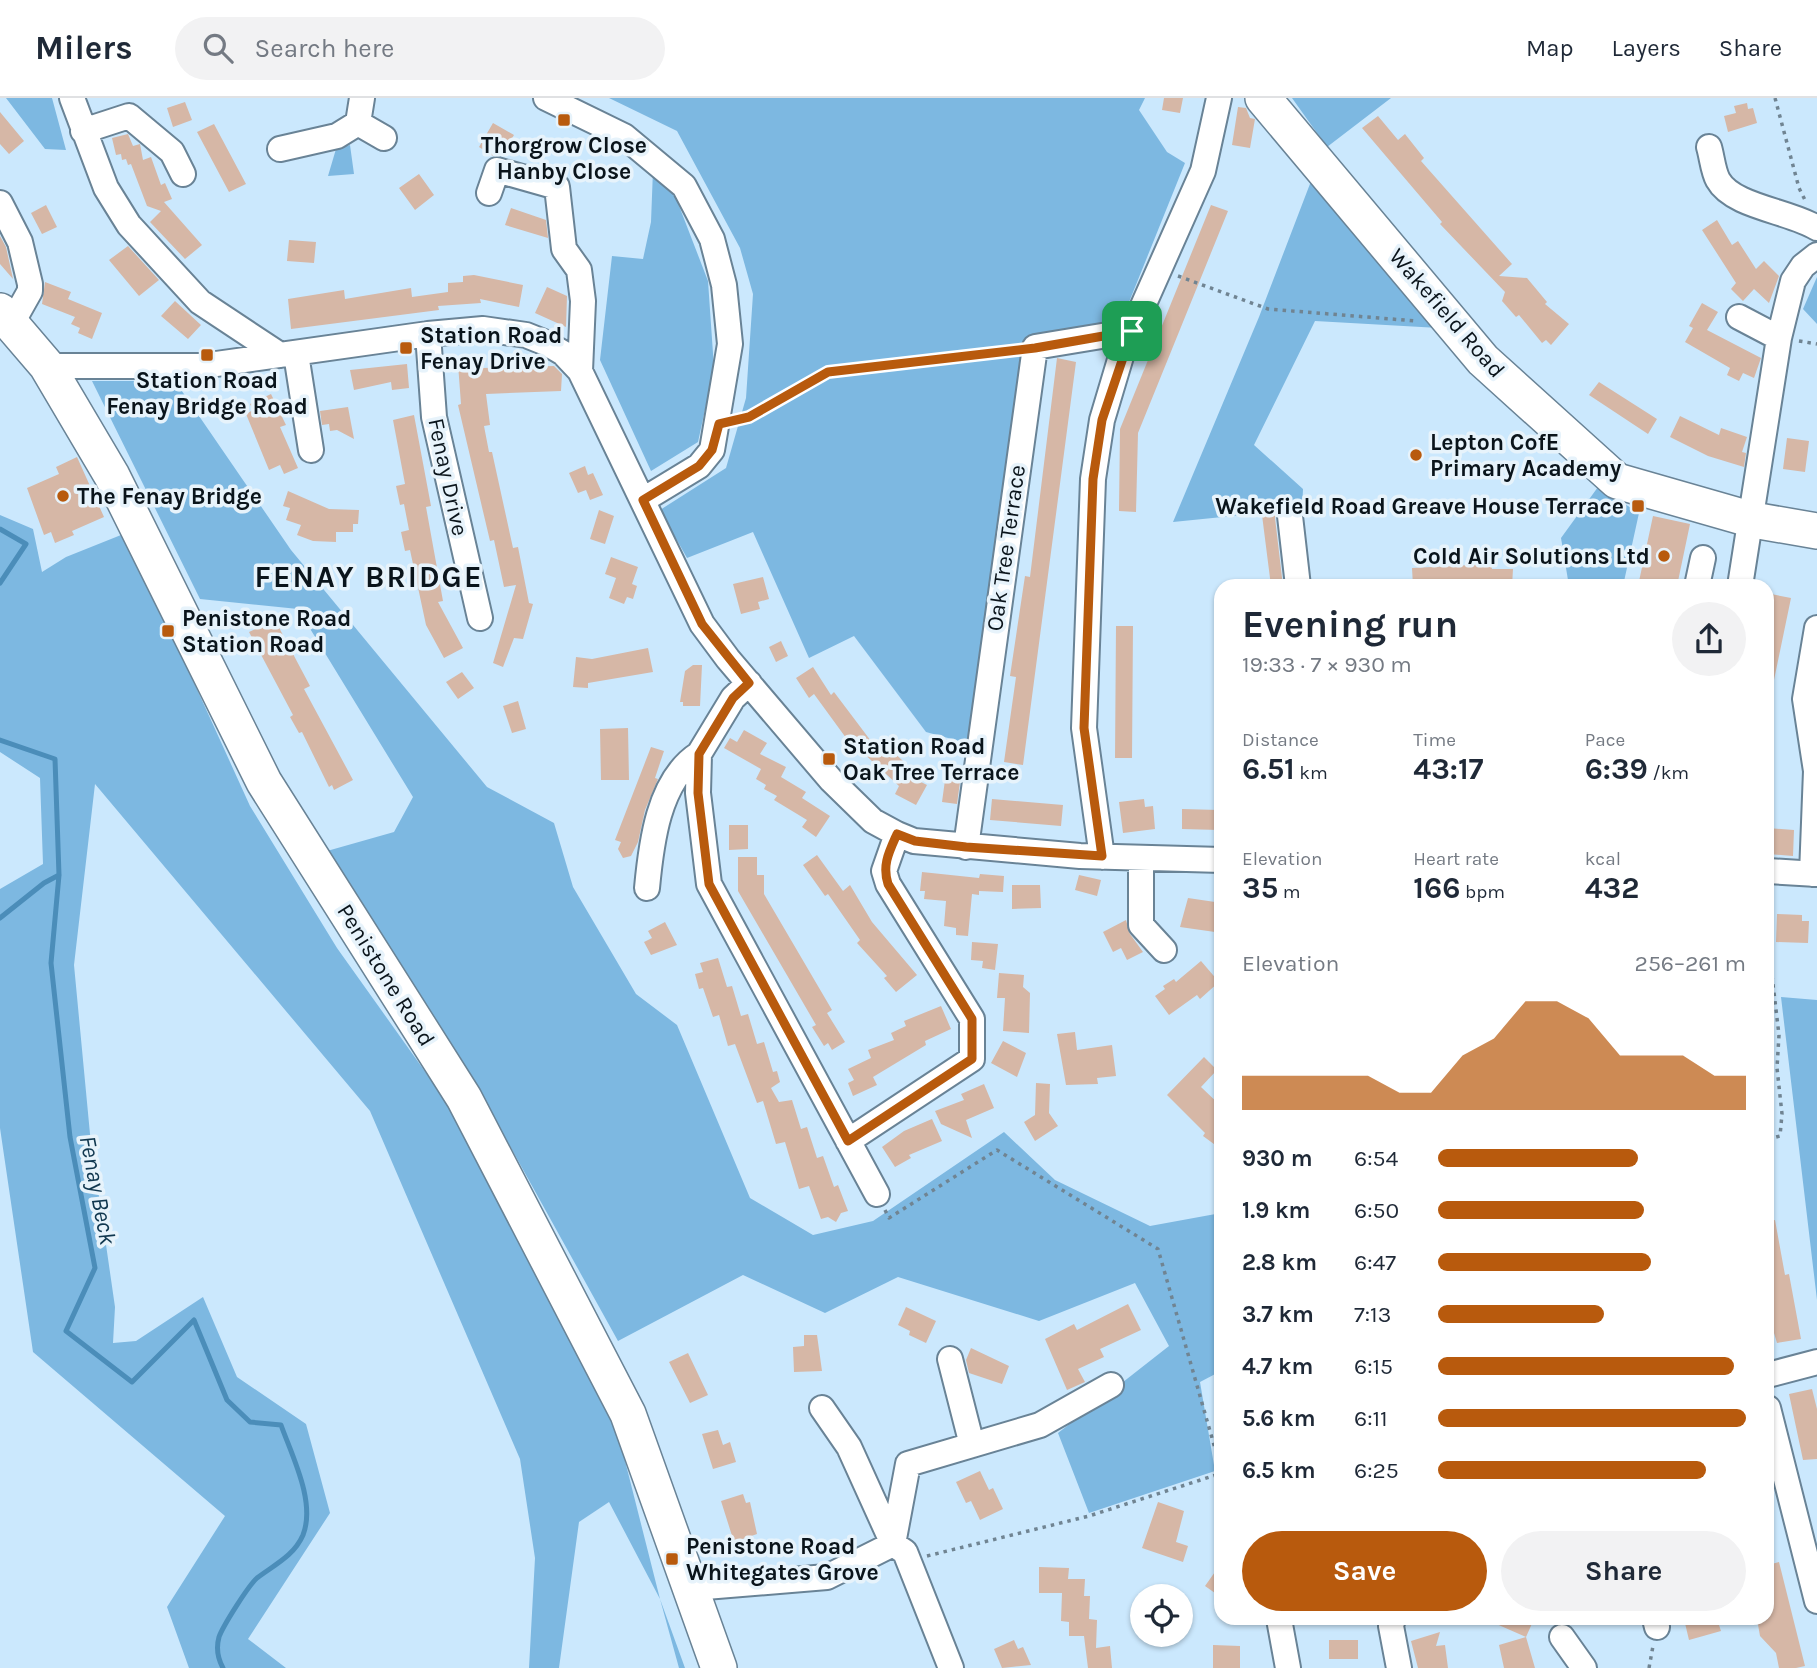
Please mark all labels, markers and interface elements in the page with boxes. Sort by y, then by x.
search box [175,17,665,80]
text: Milers [35,29,133,67]
icon: search [199,29,237,67]
text: Search here [255,33,394,64]
text: Map [1526,34,1574,62]
text: Layers [1612,34,1681,62]
text: Share [1719,34,1782,62]
marker: Thorgrow Close Hanby Close [556,112,572,128]
place label: Thorgrow Close Hanby Close [481,132,647,185]
street label: Wakefield Road [1384,243,1510,383]
pin [1102,301,1162,361]
icon: arrive [1113,312,1151,350]
place label: Station Road Fenay Drive [420,322,562,375]
marker: Station Road Fenay Drive [398,340,414,356]
marker: Station Road Fenay Bridge Road [199,347,215,363]
place label: Station Road Fenay Bridge Road [106,367,308,420]
street label: Fenay Drive [422,416,474,538]
place label: Lepton CofE Primary Academy [1430,429,1622,482]
marker: Lepton CofE Primary Academy [1408,447,1424,463]
street label: Oak Tree Terrace [981,463,1031,633]
place label: The Fenay Bridge [77,483,262,510]
marker: The Fenay Bridge [55,488,71,504]
place label: Wakefield Road Greave House Terrace [1215,493,1624,520]
marker: Wakefield Road Greave House Terrace [1630,498,1646,514]
place label: Cold Air Solutions Ltd [1413,543,1650,570]
marker: Cold Air Solutions Ltd [1656,548,1672,564]
district label: FENAY BRIDGE [255,559,484,595]
text: Evening run [1242,602,1458,647]
button: share [1672,602,1746,676]
place label: Penistone Road Station Road [182,605,351,658]
marker: Penistone Road Station Road [160,623,176,639]
text: 19:33 · 7 × 930 m [1242,651,1412,678]
text: Distance [1242,729,1319,751]
text: Time [1413,729,1456,751]
text: Pace [1585,729,1625,751]
place label: Station Road Oak Tree Terrace [843,733,1019,786]
marker: Station Road Oak Tree Terrace [821,751,837,767]
text: 6.51 [1242,751,1295,787]
text: 43:17 [1413,751,1484,787]
text: 6:39 [1585,751,1648,787]
text: km [1295,762,1328,784]
text: /km [1648,762,1689,784]
text: Elevation [1242,848,1322,870]
text: Heart rate [1413,848,1499,870]
text: kcal [1585,848,1621,870]
text: 35 [1242,870,1278,906]
text: 166 [1413,870,1460,906]
text: 432 [1585,870,1639,906]
text: m [1278,881,1300,903]
text: bpm [1460,881,1505,903]
street label: Penistone Road [331,899,441,1051]
text: Elevation [1242,950,1339,977]
text: 256–261 m [1635,950,1746,977]
water label: Fenay Beck [74,1133,122,1248]
text: 930 m [1242,1145,1313,1172]
text: 6:54 [1354,1145,1398,1172]
text: 1.9 km [1242,1197,1310,1224]
text: 6:50 [1354,1197,1399,1224]
text: 2.8 km [1242,1249,1317,1276]
text: 6:47 [1354,1249,1396,1276]
text: 3.7 km [1242,1301,1314,1328]
text: 7:13 [1354,1301,1391,1328]
text: 4.7 km [1242,1353,1313,1380]
text: 6:15 [1354,1353,1393,1380]
text: 5.6 km [1242,1405,1316,1432]
text: 6:11 [1354,1405,1388,1432]
text: 6.5 km [1242,1457,1316,1484]
text: 6:25 [1354,1457,1399,1484]
button: Save [1242,1531,1487,1611]
button: Share [1501,1531,1746,1611]
place label: Penistone Road Whitegates Grove [686,1533,879,1586]
marker: Penistone Road Whitegates Grove [664,1551,680,1567]
map controls [1130,1584,1193,1647]
button: locate [1130,1584,1193,1647]

